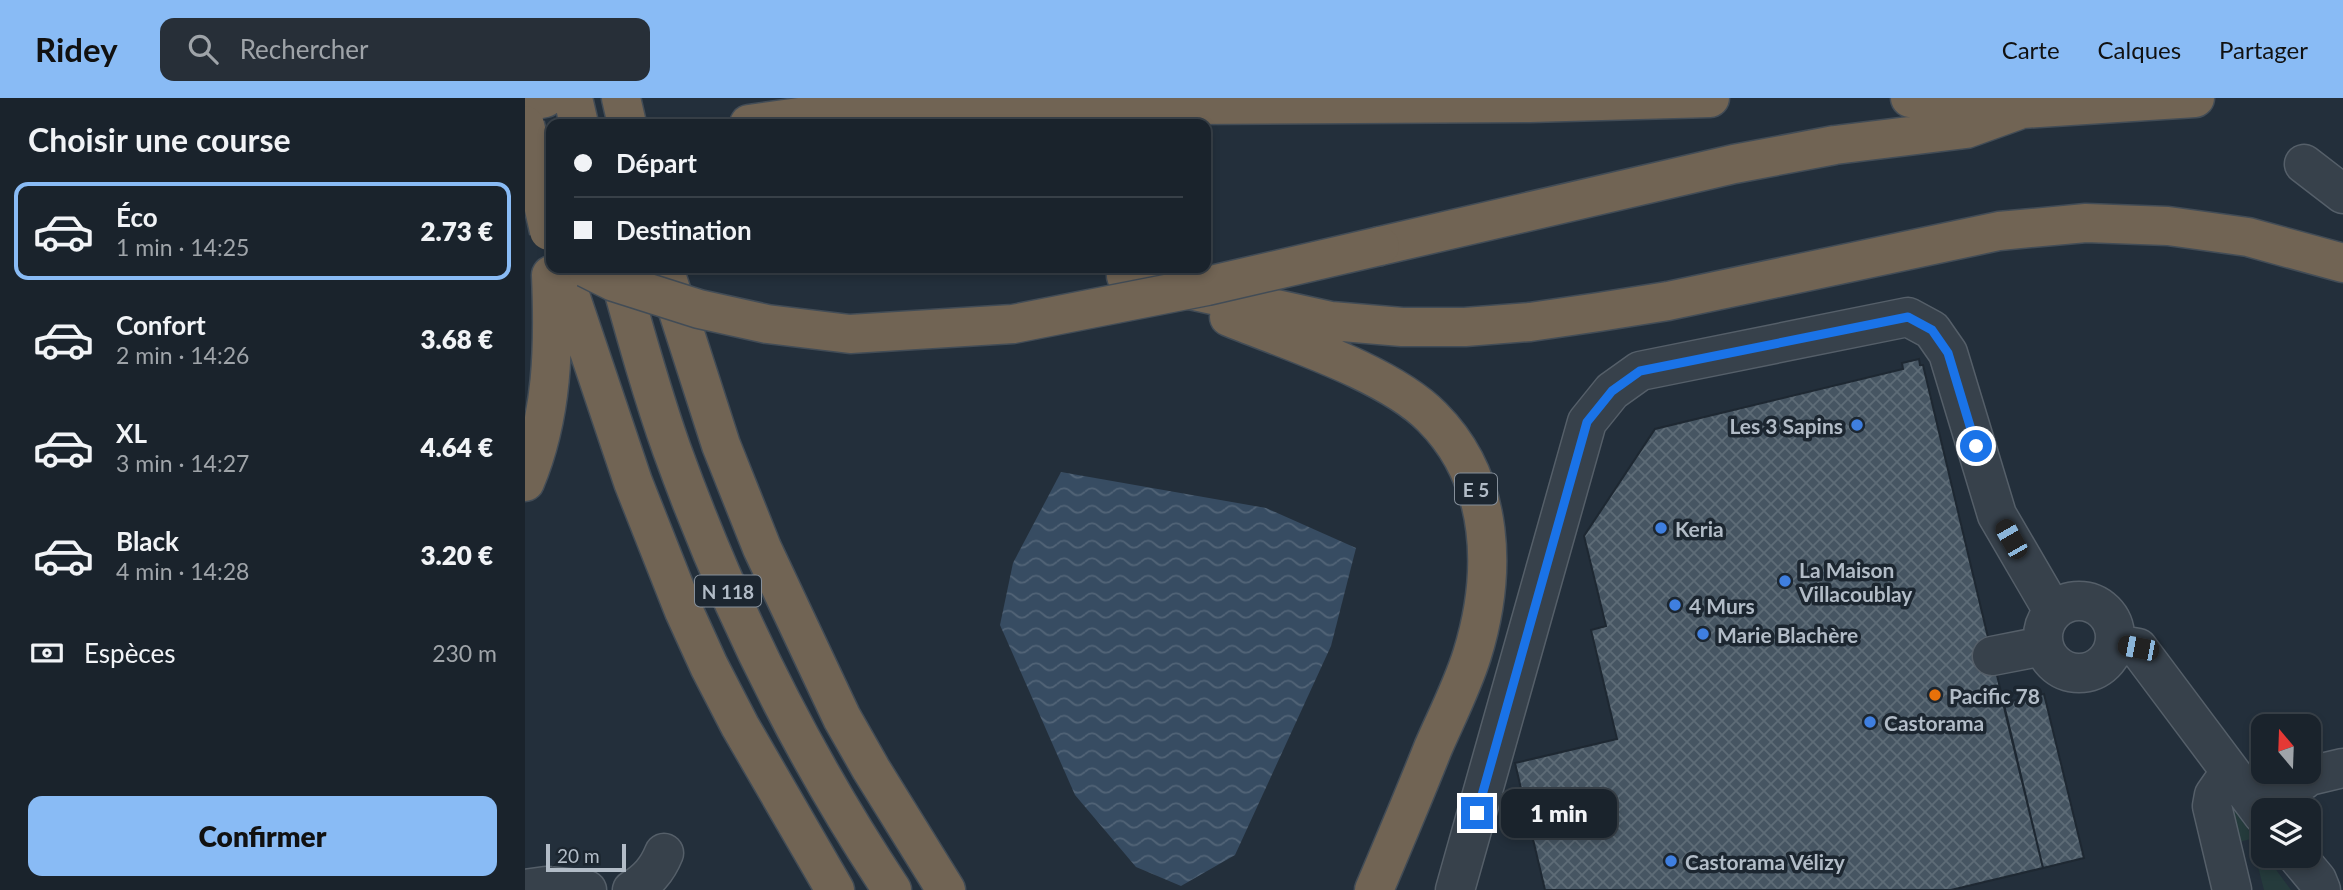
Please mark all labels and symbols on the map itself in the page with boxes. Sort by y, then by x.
place label: Les 3 Sapins [1729,413,1843,438]
marker: Les 3 Sapins [1849,417,1865,433]
route start [1960,430,1992,462]
road number: E 5 [1455,474,1497,504]
place label: Keria [1675,516,1724,541]
car [1992,516,2031,562]
marker: Keria [1653,520,1669,536]
place label: La Maison Villacoublay [1798,557,1913,606]
marker: La Maison Villacoublay [1777,573,1793,589]
road number: N 118 [695,576,761,606]
place label: 4 Murs [1689,593,1755,618]
marker: 4 Murs [1667,597,1683,613]
place label: Marie Blachère [1717,622,1858,647]
marker: Marie Blachère [1695,626,1711,642]
car [2116,634,2161,662]
place label: Pacific 78 [1949,683,2040,708]
marker: Pacific 78 [1927,687,1943,703]
place label: Castorama [1884,710,1984,735]
marker: Castorama [1862,714,1878,730]
north arrow [2251,714,2321,784]
callout: 1 min [1501,788,1617,838]
route end [1461,797,1493,829]
scale bar [546,841,627,873]
place label: Castorama Vélizy [1685,849,1846,874]
marker: Castorama Vélizy [1663,853,1679,869]

